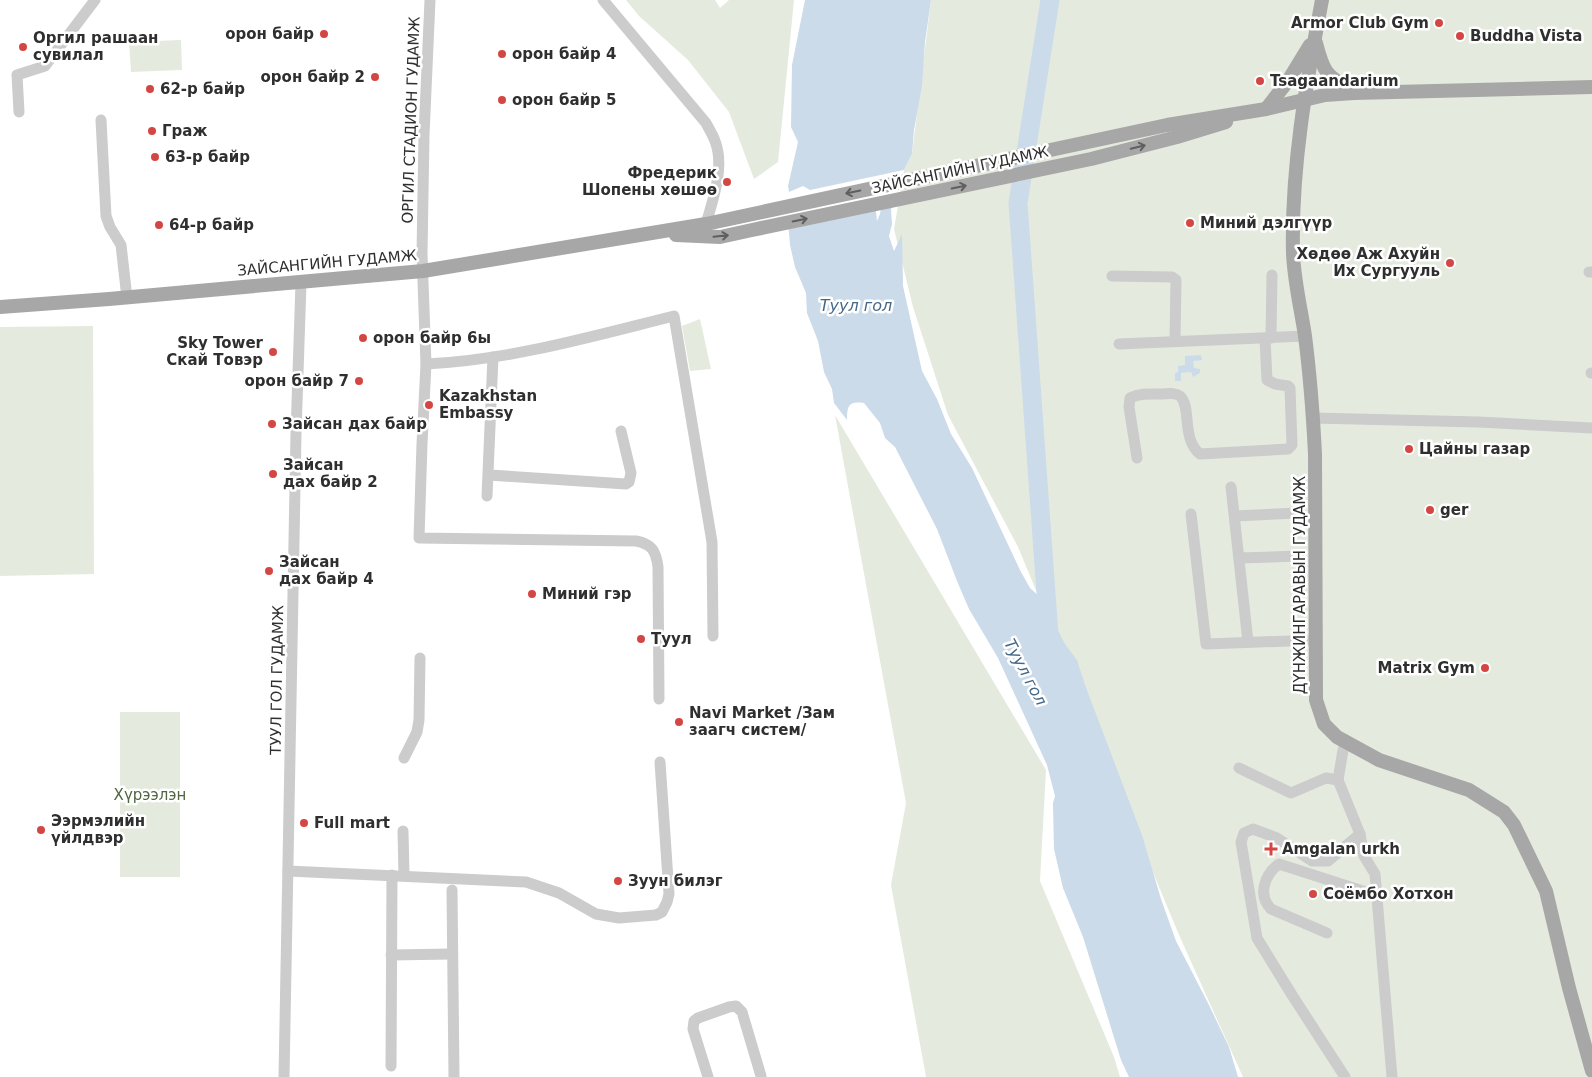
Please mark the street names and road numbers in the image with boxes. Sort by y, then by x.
street label: ОРГИЛ СТАДИОН ГУДАМЖ [398,16,424,224]
street label: ЗАЙСАНГИЙН ГУДАМЖ [870,141,1050,198]
street label: ЗАЙСАНГИЙН ГУДАМЖ [236,245,418,280]
street label: ДҮНЖИНГАРАВЫН ГУДАМЖ [1291,476,1309,694]
street label: ТУУЛ ГОЛ ГУДАМЖ [267,605,287,756]

